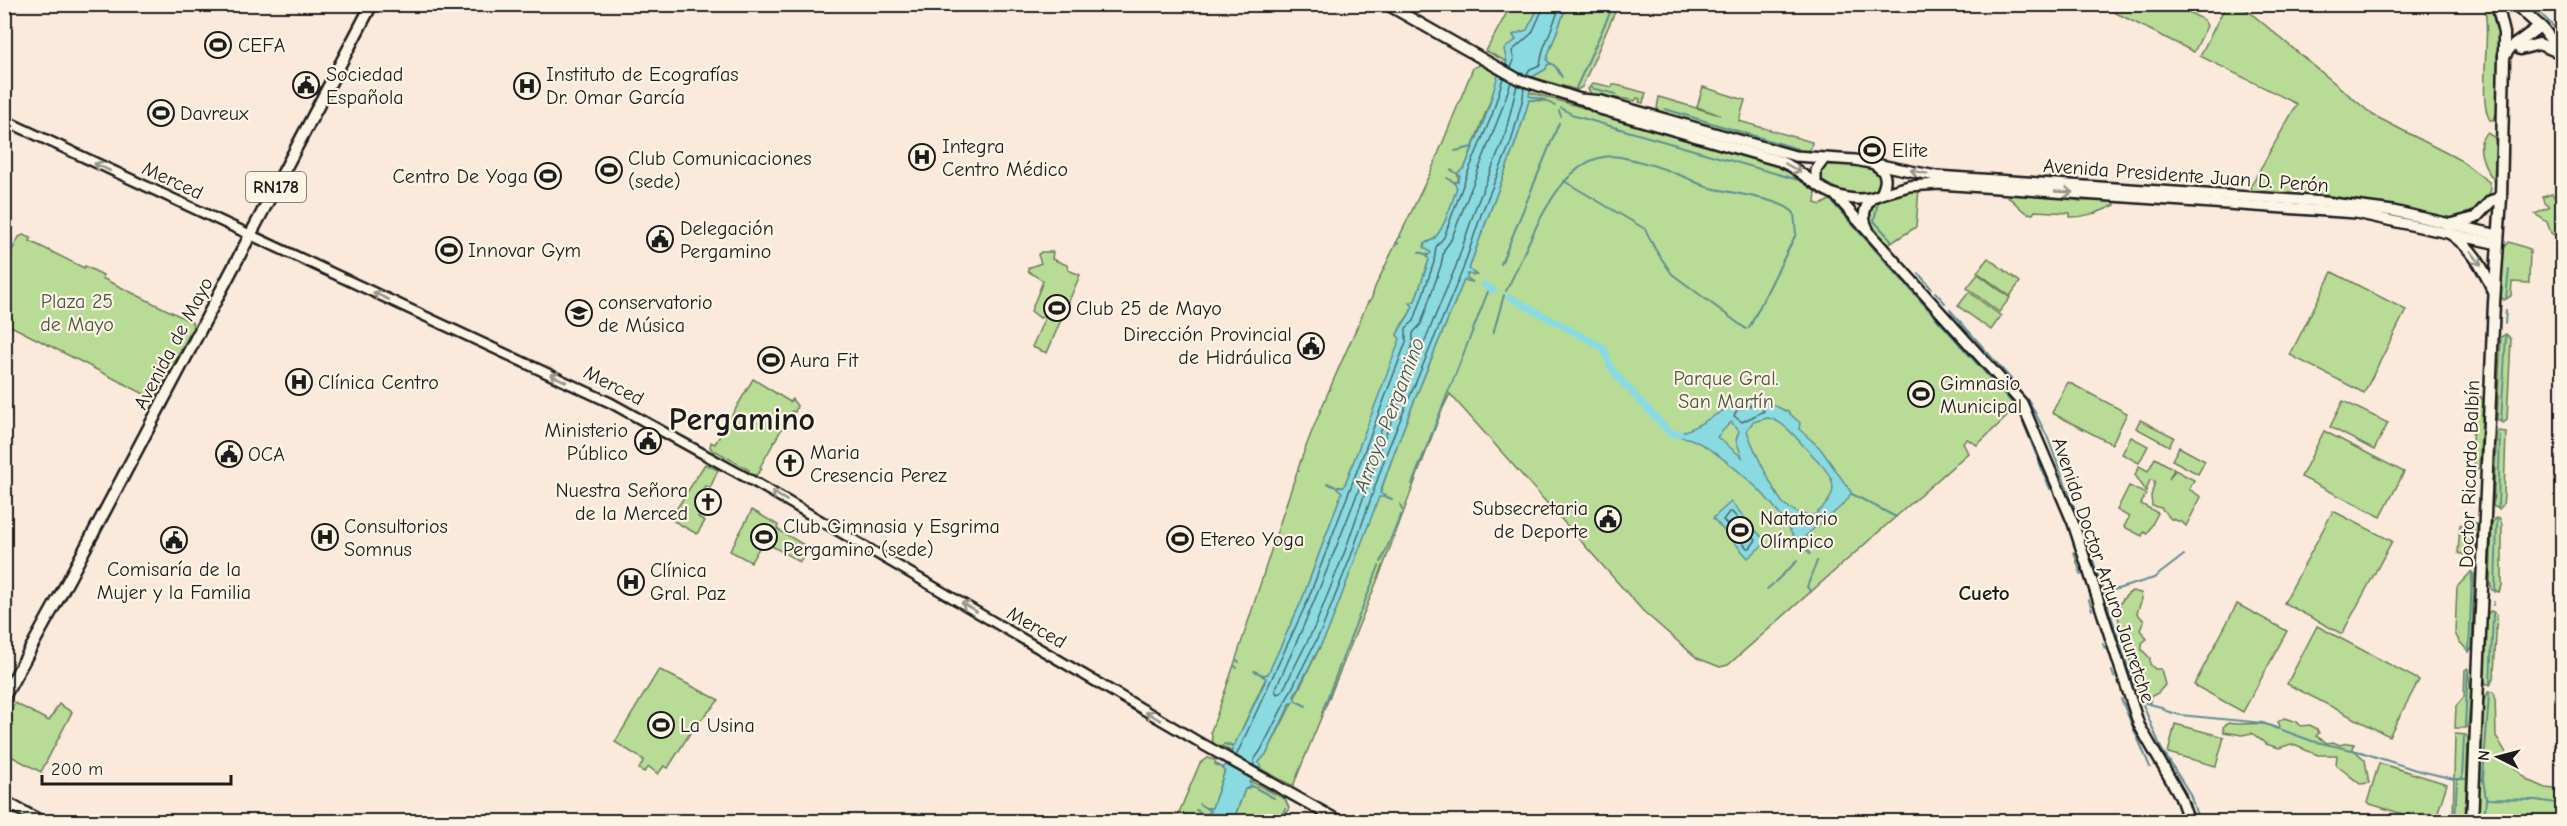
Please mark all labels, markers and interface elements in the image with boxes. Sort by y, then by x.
sports icon: CEFA [203,30,233,60]
place label: CEFA [238,34,286,57]
place label: Sociedad Española [326,63,404,109]
place label: Instituto de Ecografías Dr. Omar García [546,63,739,109]
public building icon: Sociedad Española [291,70,321,100]
hospital icon: Instituto de Ecografías Dr. Omar García [512,71,542,101]
sports icon: Davreux [146,98,176,128]
place label: Davreux [180,102,249,125]
place label: Integra Centro Médico [942,135,1068,181]
sports icon: Elite [1857,135,1887,165]
place label: Elite [1892,139,1928,162]
hospital icon: Integra Centro Médico [907,142,937,172]
place label: Club Comunicaciones (sede) [628,147,812,193]
street label: Avenida Presidente Juan D. Perón [2042,154,2330,197]
sports icon: Club Comunicaciones (sede) [594,155,624,185]
street label: Merced [139,156,207,204]
one-way arrow [93,160,111,172]
sports icon: Centro De Yoga [533,161,563,191]
one-way arrow [1784,163,1801,175]
place label: Centro De Yoga [393,165,528,188]
one-way arrow [1910,166,1930,177]
road number: RN178 [246,172,306,202]
one-way arrow [2053,187,2073,198]
place label: Delegación Pergamino [680,217,774,263]
public building icon: Delegación Pergamino [645,224,675,254]
sports icon: Innovar Gym [434,235,464,265]
place label: Innovar Gym [468,239,581,262]
one-way arrow [2470,250,2482,266]
street label: Avenida de Mayo [129,273,218,413]
park label: Plaza 25 de Mayo [40,290,114,336]
one-way arrow [373,290,391,302]
place label: conservatorio de Música [598,291,713,337]
sports icon: Club 25 de Mayo [1042,293,1072,323]
place label: Club 25 de Mayo [1076,297,1222,320]
school or university icon: conservatorio de Música [564,298,594,328]
place label: Dirección Provincial de Hidráulica [1123,323,1292,369]
public building icon: Dirección Provincial de Hidráulica [1296,331,1326,361]
water label: Arroyo Pergamino [1348,334,1430,497]
sports icon: Aura Fit [756,345,786,375]
place label: Aura Fit [790,349,859,372]
street label: Merced [580,361,648,410]
hospital icon: Clínica Centro [284,367,314,397]
park label: Parque Gral. San Martín [1673,367,1779,413]
place label: Clínica Centro [318,371,439,394]
one-way arrow [550,371,568,383]
place label: Gimnasio Municipal [1940,372,2022,418]
sports icon: Gimnasio Municipal [1906,379,1936,409]
street label: Doctor Ricardo Balbín [2455,380,2484,568]
district label: Pergamino [669,401,815,438]
place label: Ministerio Público [545,419,628,465]
public building icon: Ministerio Público [633,426,663,456]
street label: Avenida Doctor Arturo Jauretche [2047,434,2160,706]
public building icon: OCA [214,439,244,469]
place label: Maria Cresencia Perez [810,441,947,487]
place label: OCA [248,443,285,466]
church icon: Maria Cresencia Perez [775,448,805,478]
place label: Nuestra Señora de la Merced [555,479,688,525]
church icon: Nuestra Señora de la Merced [693,487,723,517]
one-way arrow [771,490,788,502]
place label: Subsecretaria de Deporte [1472,497,1588,543]
public building icon: Subsecretaria de Deporte [1593,504,1623,534]
place label: Natatorio Olímpico [1760,507,1838,553]
place label: Consultorios Somnus [344,515,448,561]
place label: Club Gimnasia y Esgrima Pergamino (sede) [783,515,1000,561]
sports icon: Natatorio Olímpico [1725,515,1755,545]
hospital icon: Consultorios Somnus [310,522,340,552]
sports icon: Club Gimnasia y Esgrima Pergamino (sede) [749,522,779,552]
sports icon: Etereo Yoga [1165,524,1195,554]
public building icon: Comisaría de la Mujer y la Familia [159,525,189,555]
place label: Etereo Yoga [1200,528,1304,551]
place label: Comisaría de la Mujer y la Familia [97,558,251,604]
place label: Clínica Gral. Paz [650,559,726,605]
hospital icon: Clínica Gral. Paz [616,567,646,597]
district label: Cueto [1958,581,2010,605]
one-way arrow [961,601,978,613]
street label: Merced [1003,601,1070,653]
one-way arrow [1145,709,1162,721]
sports icon: La Usina [646,710,676,740]
place label: La Usina [680,714,755,737]
north arrow [2468,727,2528,787]
scale bar [42,748,231,786]
text: N [2475,749,2494,762]
text: 200 m [51,759,103,780]

